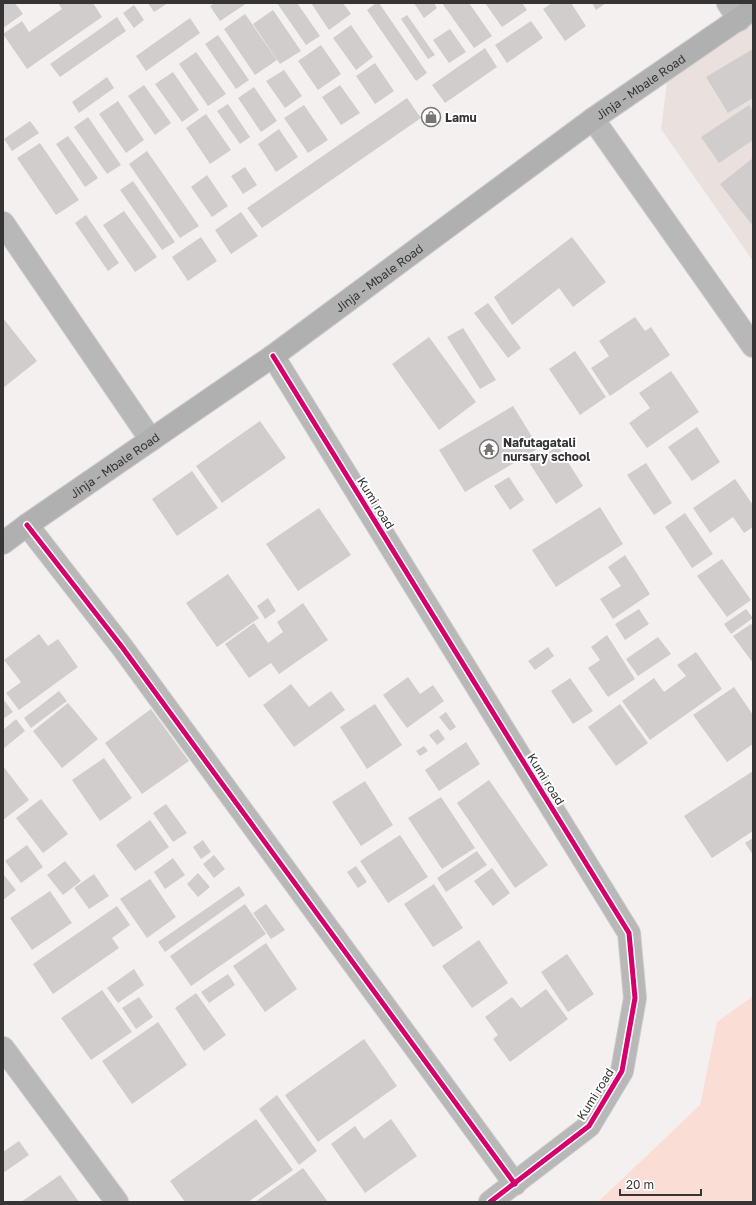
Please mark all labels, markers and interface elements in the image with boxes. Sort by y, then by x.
street label: Jinja - Mbale Road [593,50,688,123]
shop icon: Lamu [420,106,442,128]
place label: Lamu [445,110,477,125]
street label: Jinja - Mbale Road [332,240,426,315]
street label: Jinja - Mbale Road [67,429,162,501]
place label: Nafutagatali nursary school [503,435,590,464]
temple icon: Nafutagatali nursary school [478,438,500,460]
street label: Kumi road [354,474,398,532]
street label: Kumi road [524,750,568,808]
street label: Kumi road [573,1065,617,1123]
scale bar [620,1171,701,1197]
text: 20 m [626,1177,654,1192]

